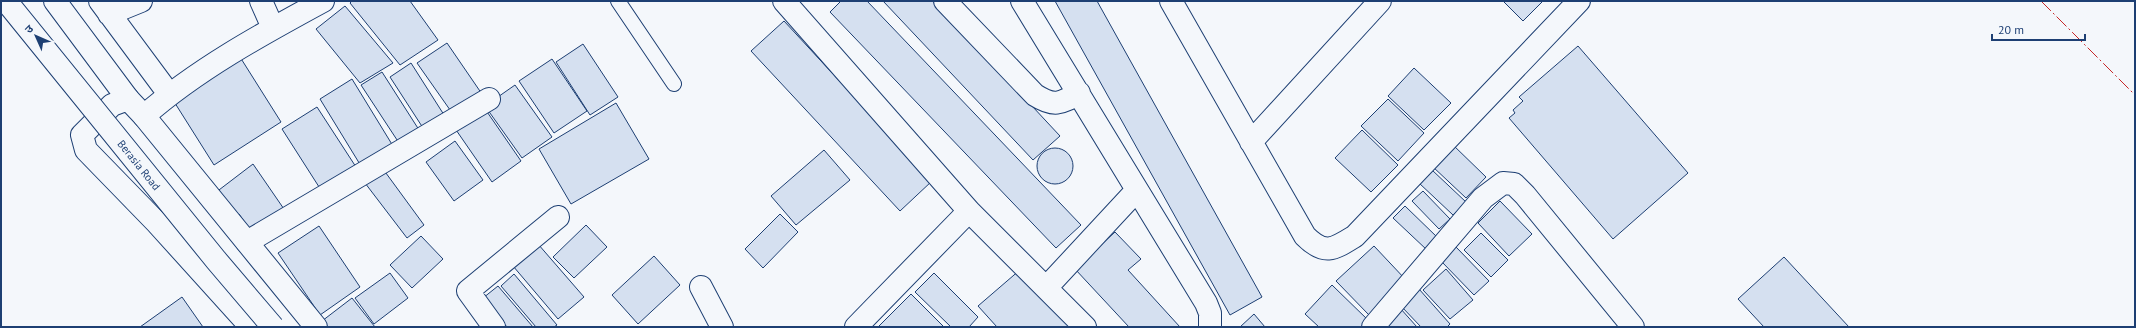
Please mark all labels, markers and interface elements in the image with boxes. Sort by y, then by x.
north arrow [16,16,56,56]
scale bar [1992,16,2085,42]
text: उ [22,21,37,36]
text: 20 m [1998,22,2024,37]
street label: Berasia Road [115,137,164,193]

